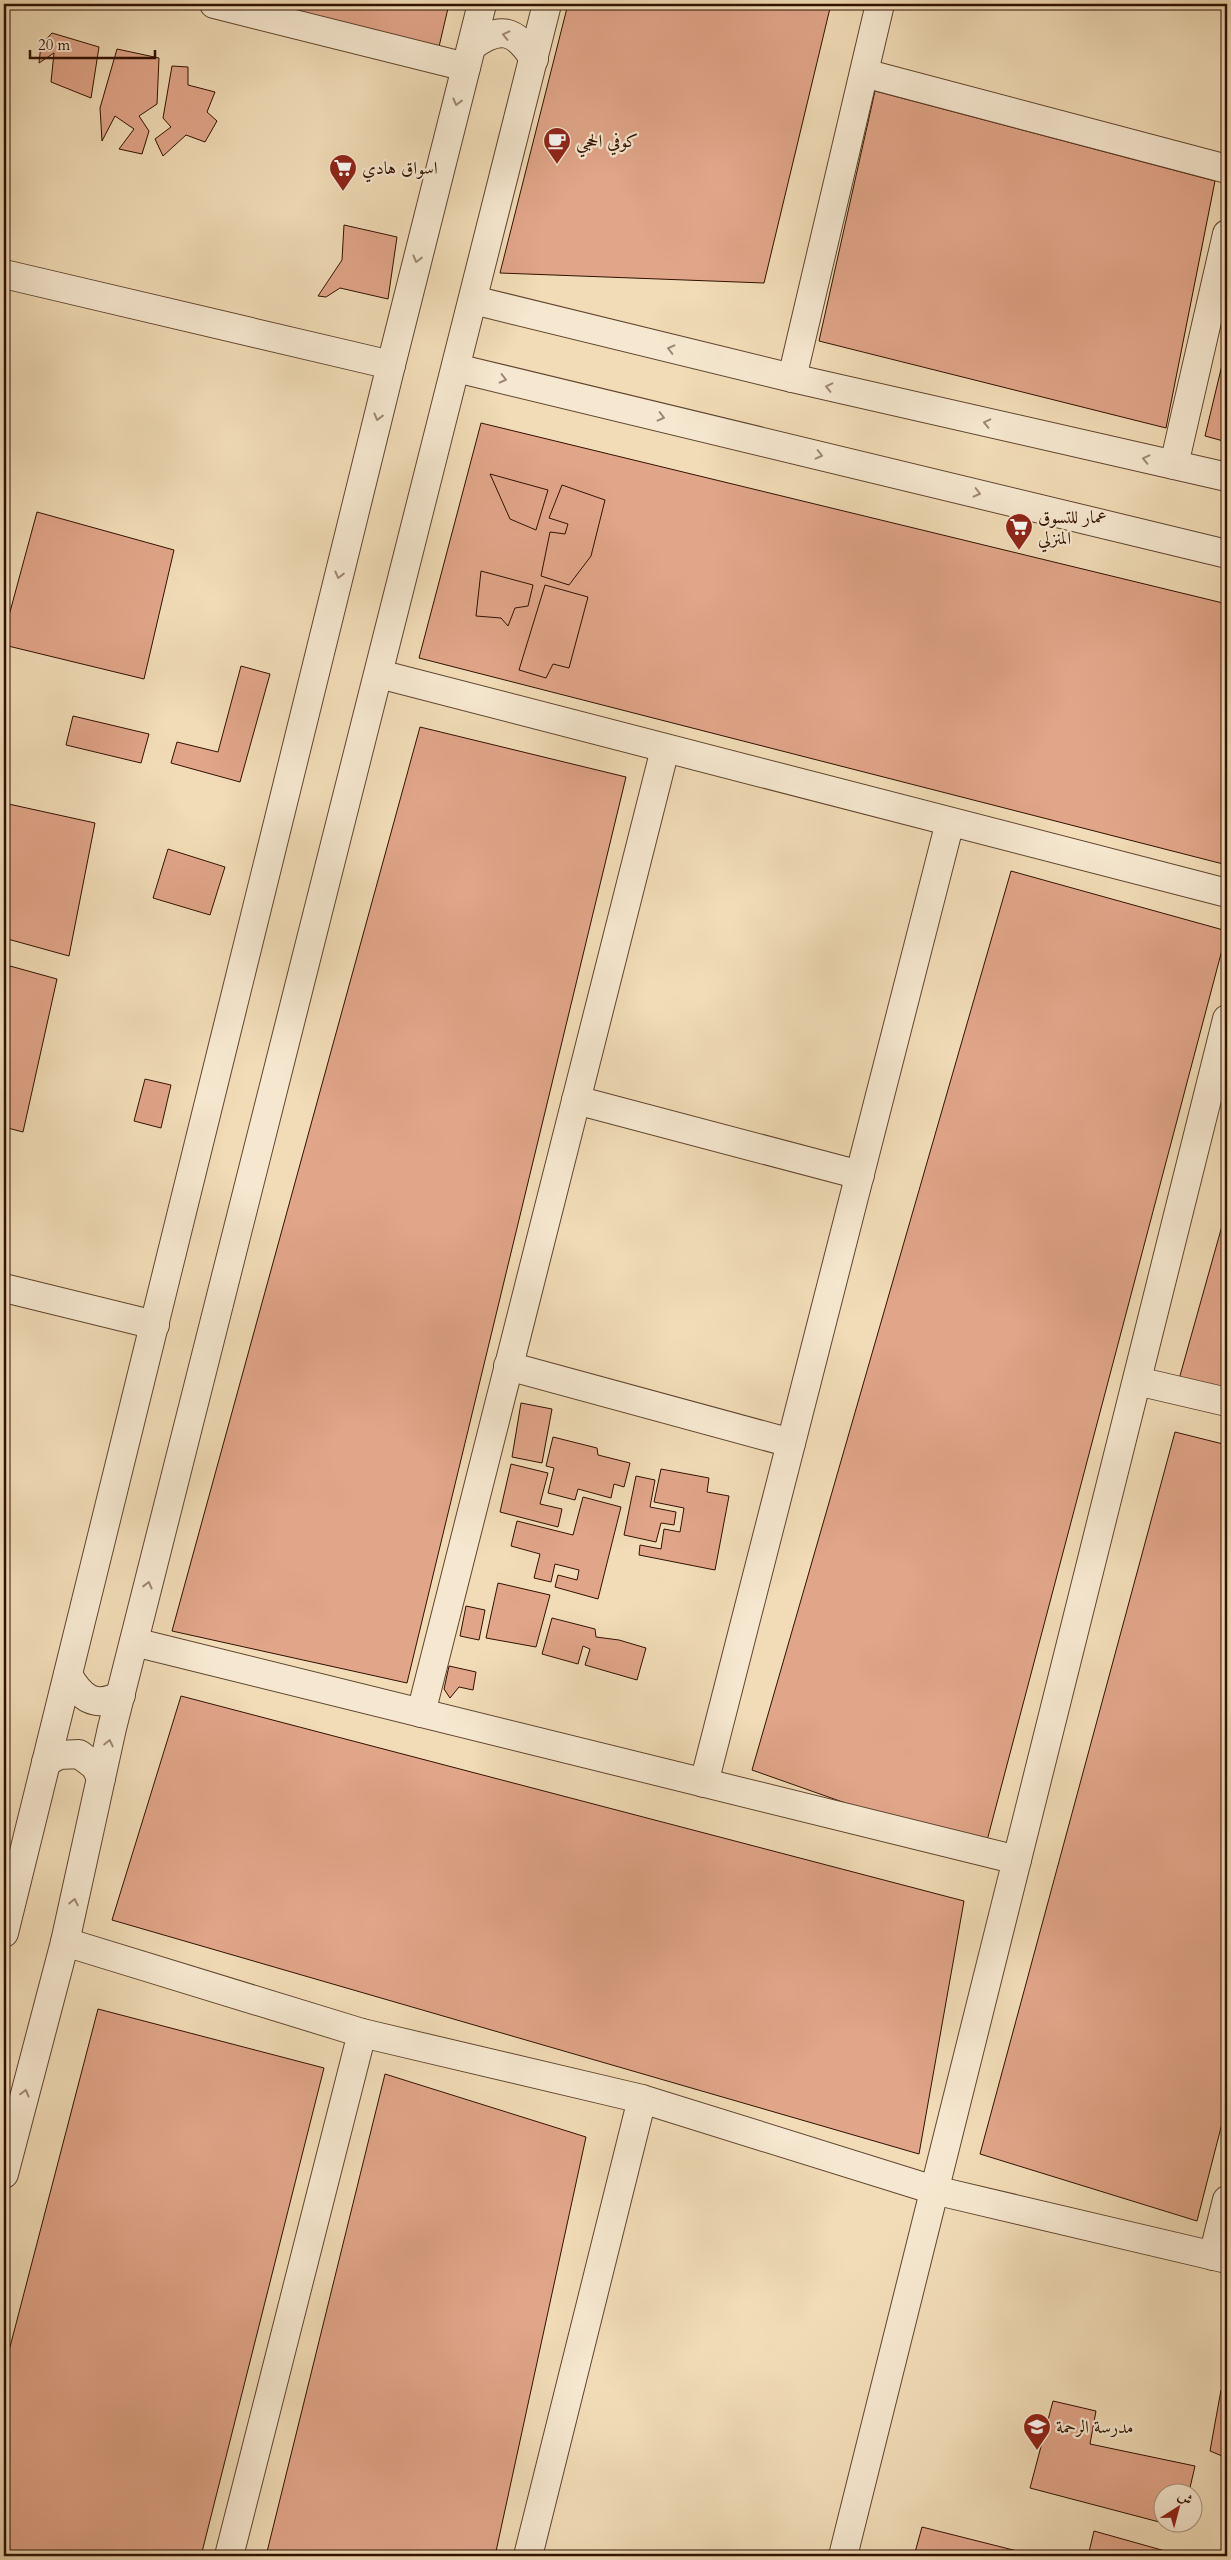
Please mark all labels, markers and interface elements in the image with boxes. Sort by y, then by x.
scale bar [30,28,155,60]
one-way arrow [502,30,511,41]
text: 20 m [38,35,70,55]
one-way arrow [453,97,463,105]
cafe icon: كوفي الحجي [542,126,572,165]
place label: كوفي الحجي [576,129,638,158]
supermarket icon: اسواق هادي [328,153,358,192]
place label: اسواق هادي [362,156,438,183]
one-way arrow [413,255,423,263]
one-way arrow [667,344,675,354]
one-way arrow [499,373,508,384]
one-way arrow [824,382,833,393]
one-way arrow [657,411,666,422]
one-way arrow [373,413,384,422]
one-way arrow [983,418,992,429]
one-way arrow [815,449,824,460]
one-way arrow [1141,454,1150,464]
one-way arrow [973,487,982,498]
place label: عمار للتسوق المنزلي [1038,505,1107,553]
supermarket icon: عمار للتسوق المنزلي [1004,512,1034,551]
one-way arrow [334,570,345,579]
one-way arrow [143,1582,153,1590]
one-way arrow [103,1739,114,1747]
one-way arrow [68,1897,79,1906]
one-way arrow [19,2089,30,2098]
school or university icon: مدرسة الرحمة [1022,2412,1052,2451]
place label: مدرسة الرحمة [1056,2415,1134,2440]
north arrow [1154,2482,1204,2532]
text: ش [1174,2486,1197,2510]

